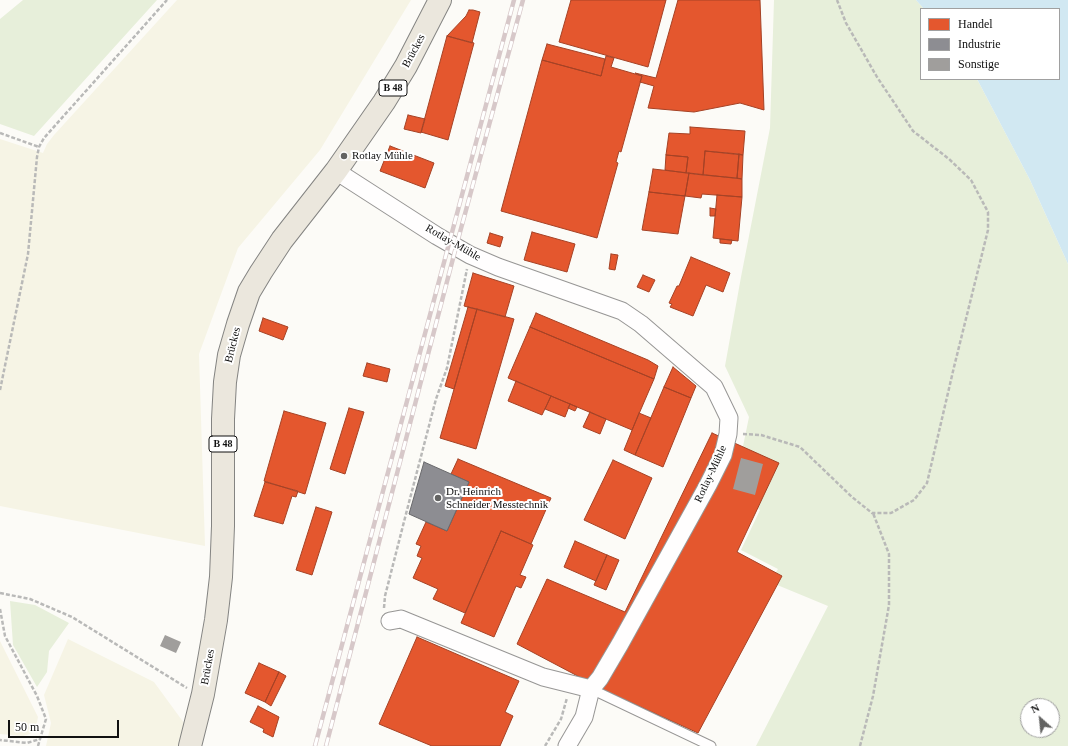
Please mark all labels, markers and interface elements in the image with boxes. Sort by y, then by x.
legend [920,8,1060,80]
text: Handel [958,17,993,31]
street label: Brückes [400,32,428,70]
text: Industrie [958,37,1001,51]
text: Sonstige [958,57,999,71]
road number: B 48 [379,80,407,96]
place label: Rotlay Mühle [352,149,413,163]
marker: Rotlay Mühle [339,151,349,161]
street label: Rotlay-Mühle [423,222,483,264]
street label: Brückes [222,326,244,364]
road number: B 48 [209,436,237,452]
street label: Rotlay-Mühle [692,443,730,505]
place label: Dr. Heinrich Schneider Messtechnik [446,485,548,511]
marker: Dr. Heinrich Schneider Messtechnik [433,493,443,503]
street label: Brückes [198,648,218,686]
north arrow [1020,698,1060,738]
text: N [1029,701,1041,715]
scale bar [10,712,121,738]
text: 50 m [15,720,39,734]

